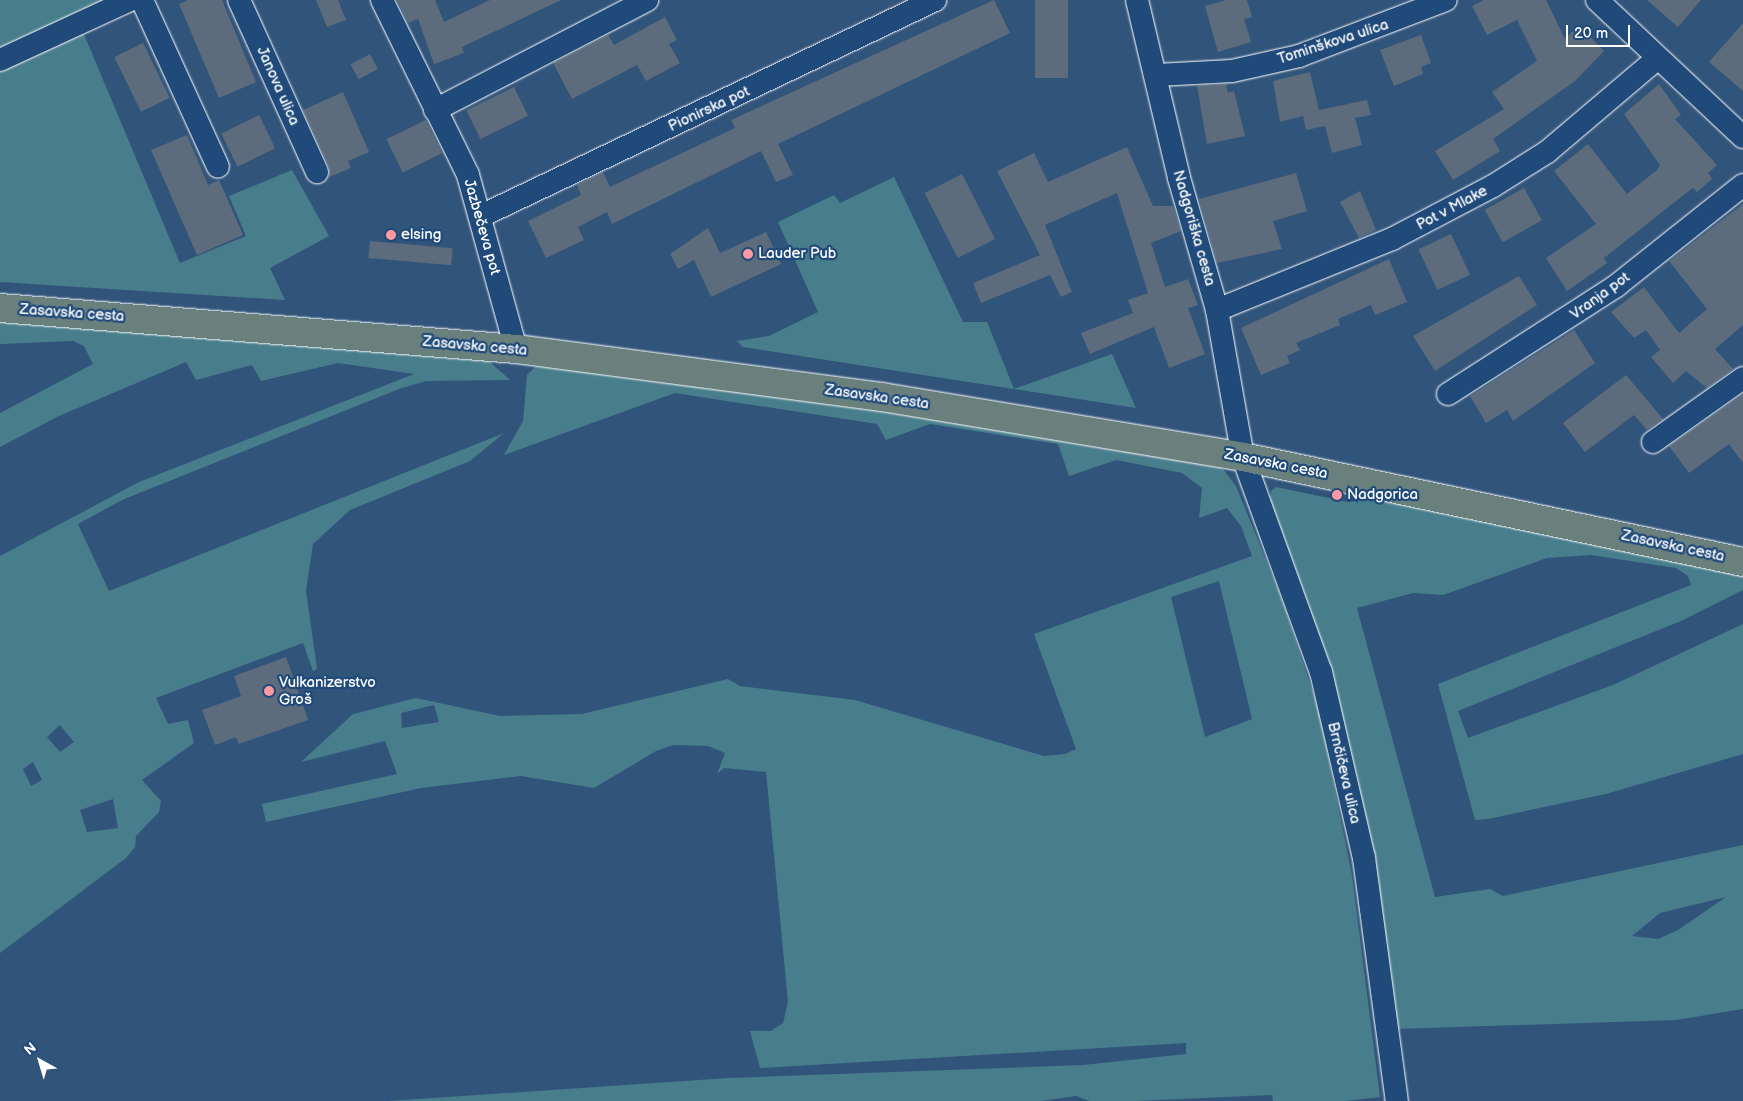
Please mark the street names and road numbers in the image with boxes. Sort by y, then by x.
street label: Tominškova ulica [1275,16,1391,68]
street label: Janova ulica [253,44,303,128]
street label: Pionirska pot [666,82,752,136]
street label: Nadgoriška cesta [1169,168,1219,288]
street label: Jazbečeva pot [460,177,504,277]
street label: Pot v Mlake [1413,182,1491,234]
street label: Vranja pot [1567,268,1633,324]
street label: Zasavska cesta [19,300,125,326]
street label: Zasavska cesta [422,332,528,360]
street label: Zasavska cesta [824,381,930,413]
street label: Zasavska cesta [1223,445,1329,483]
street label: Zasavska cesta [1620,526,1726,566]
street label: Brnčičeva ulica [1324,720,1364,826]

